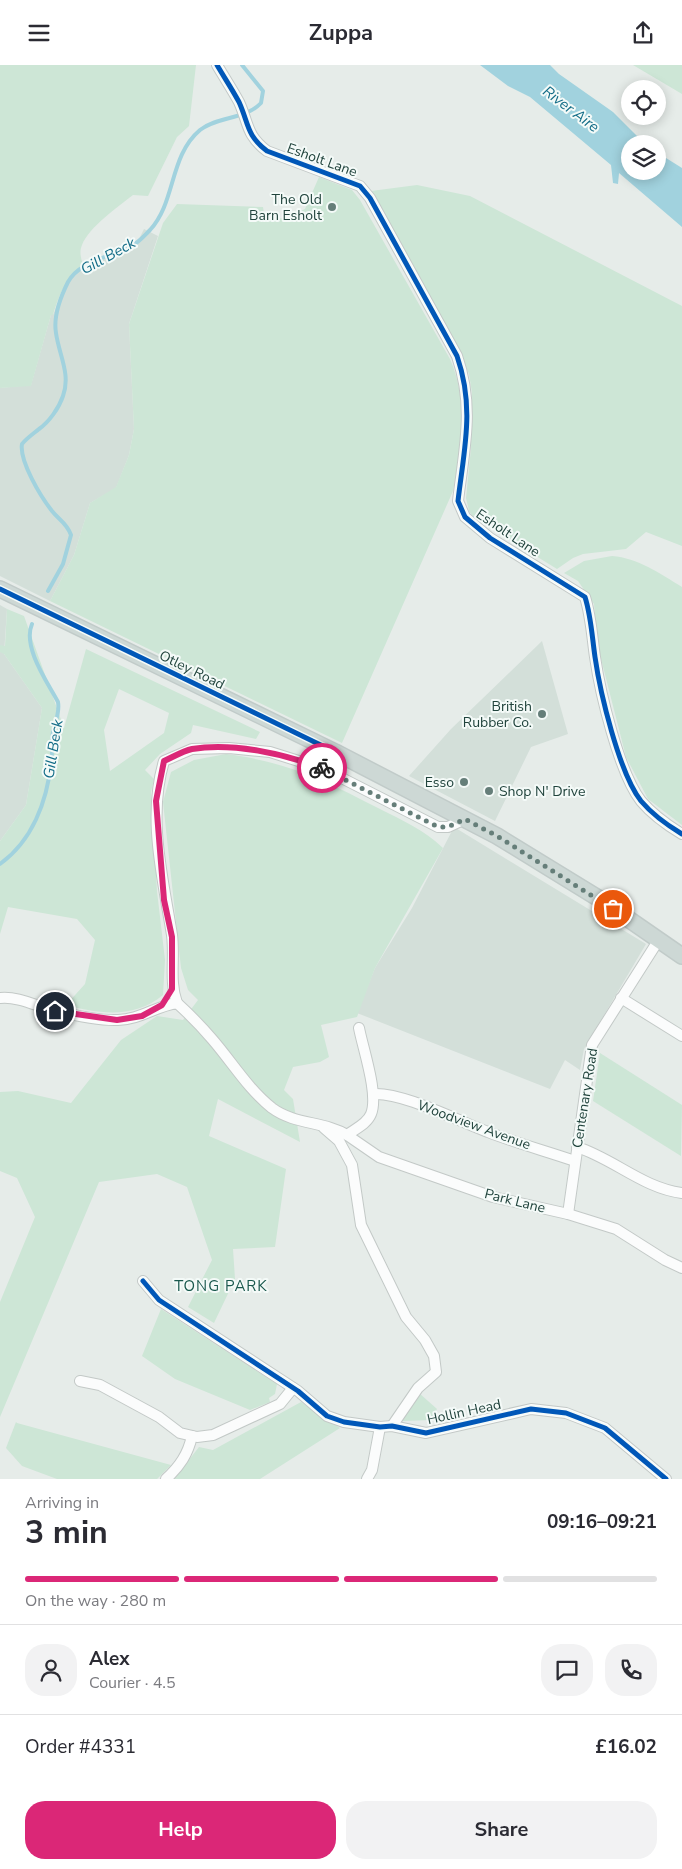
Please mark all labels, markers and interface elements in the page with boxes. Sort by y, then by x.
text: Zuppa [309,18,373,48]
icon: menu [25,19,53,47]
icon: share [629,19,657,47]
map controls [621,80,666,180]
button: locate [621,80,666,125]
water label: River Aire [539,81,603,137]
button: layers [621,135,666,180]
street label: Esholt Lane [284,139,360,181]
place label: The Old Barn Esholt [249,190,322,225]
marker: The Old Barn Esholt [326,201,338,213]
water label: Gill Beck [77,233,139,279]
street label: Esholt Lane [472,505,544,561]
street label: Otley Road [156,646,228,694]
place label: British Rubber Co. [463,697,532,732]
marker: British Rubber Co. [536,708,548,720]
water label: Gill Beck [38,717,68,780]
courier [297,743,347,793]
icon: bike [308,754,336,782]
place label: Esso [425,773,454,792]
marker: Esso [458,776,470,788]
place label: Shop N' Drive [499,782,585,801]
marker: Shop N' Drive [483,785,495,797]
pin [592,888,634,930]
icon: bag [599,895,627,923]
pin [34,990,76,1032]
icon: home [41,997,69,1025]
street label: Centenary Road [568,1047,602,1149]
street label: Woodview Avenue [415,1096,533,1154]
street label: Park Lane [483,1184,547,1218]
district label: TONG PARK [174,1276,268,1296]
street label: Hollin Head [425,1395,503,1429]
text: Arriving in [25,1492,99,1514]
text: 09:16–09:21 [547,1509,657,1535]
text: 3 min [25,1511,108,1554]
text: On the way · 280 m [25,1590,166,1612]
button: person [25,1644,77,1696]
button: chat [541,1644,593,1696]
button: phone [605,1644,657,1696]
text: Alex [89,1646,130,1672]
text: Courier · 4.5 [89,1672,175,1694]
text: Order #4331 [25,1734,136,1760]
text: £16.02 [595,1734,657,1760]
button: Help [25,1801,336,1859]
button: Share [346,1801,657,1859]

